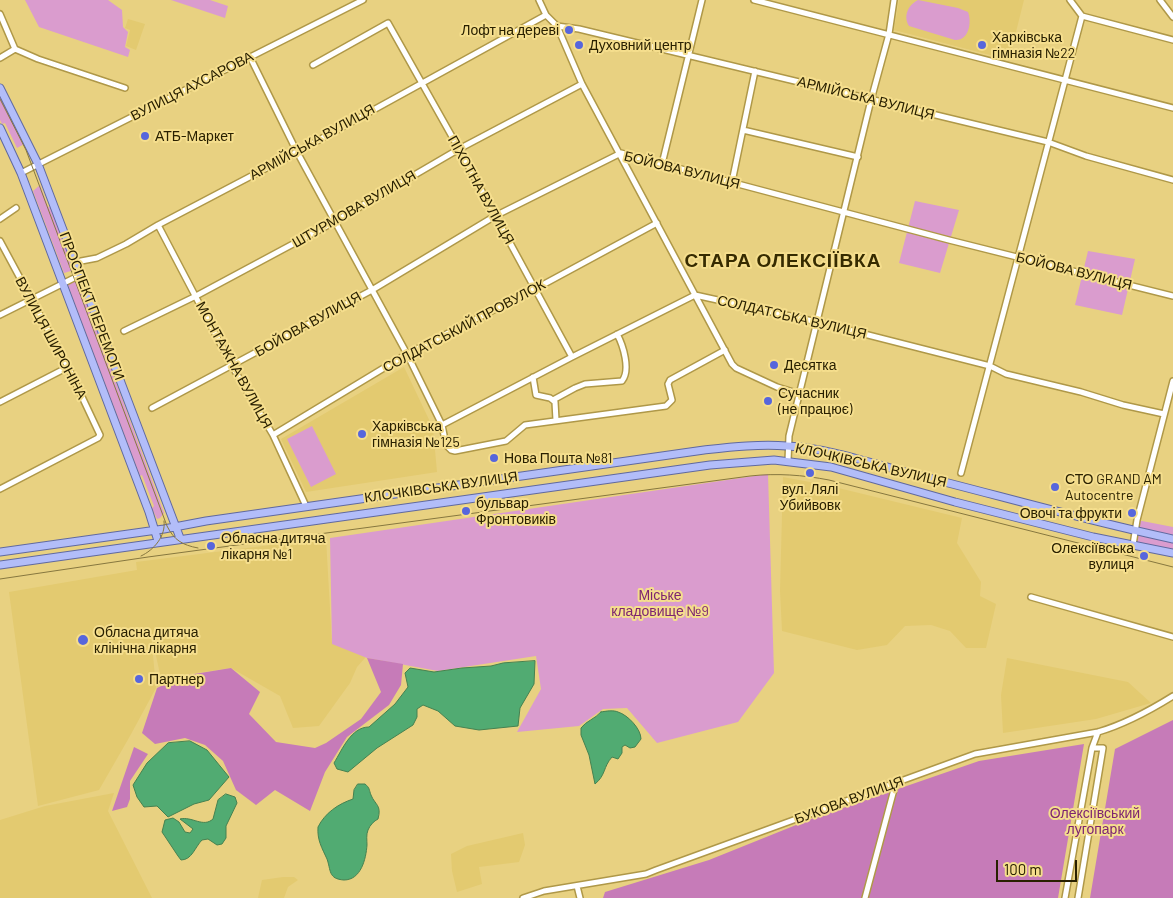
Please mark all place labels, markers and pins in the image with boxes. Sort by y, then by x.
place label: Лофт на дереві [461,22,559,38]
marker: Лофт на дереві [563,24,575,36]
place label: Харківська гімназія №22 [992,29,1075,62]
place label: Духовний центр [589,37,692,53]
marker: Духовний центр [573,39,585,51]
marker: Харківська гімназія №22 [976,39,988,51]
place label: АТБ-Маркет [155,128,234,144]
marker: АТБ-Маркет [139,130,151,142]
place label: Десятка [784,357,836,373]
marker: Десятка [768,359,780,371]
place label: Сучасник (не працює) [778,385,852,418]
marker: Сучасник (не працює) [762,395,774,407]
place label: Харківська гімназія №125 [372,418,460,451]
marker: Харківська гімназія №125 [356,428,368,440]
place label: Нова Пошта №81 [504,450,613,466]
marker: Нова Пошта №81 [488,452,500,464]
marker: вул. Лялі Убийвовк [804,467,816,479]
place label: СТО GRAND AM Autocentre [1065,471,1162,504]
place label: вул. Лялі Убийвовк [780,481,840,514]
marker: СТО GRAND AM Autocentre [1049,481,1061,493]
place label: бульвар Фронтовиків [476,495,556,528]
marker: бульвар Фронтовиків [460,505,472,517]
place label: Овочі та фрукти [1020,505,1122,521]
marker: Овочі та фрукти [1126,507,1138,519]
place label: Обласна дитяча лікарня №1 [221,530,326,562]
marker: Обласна дитяча лікарня №1 [205,540,217,552]
place label: Олексіївська вулиця [1051,540,1134,572]
marker: Олексіївська вулиця [1138,550,1150,562]
place label: Обласна дитяча клінічна лікарня [94,624,199,656]
marker: Обласна дитяча клінічна лікарня [76,633,90,647]
place label: Партнер [149,671,204,687]
marker: Партнер [133,673,145,685]

